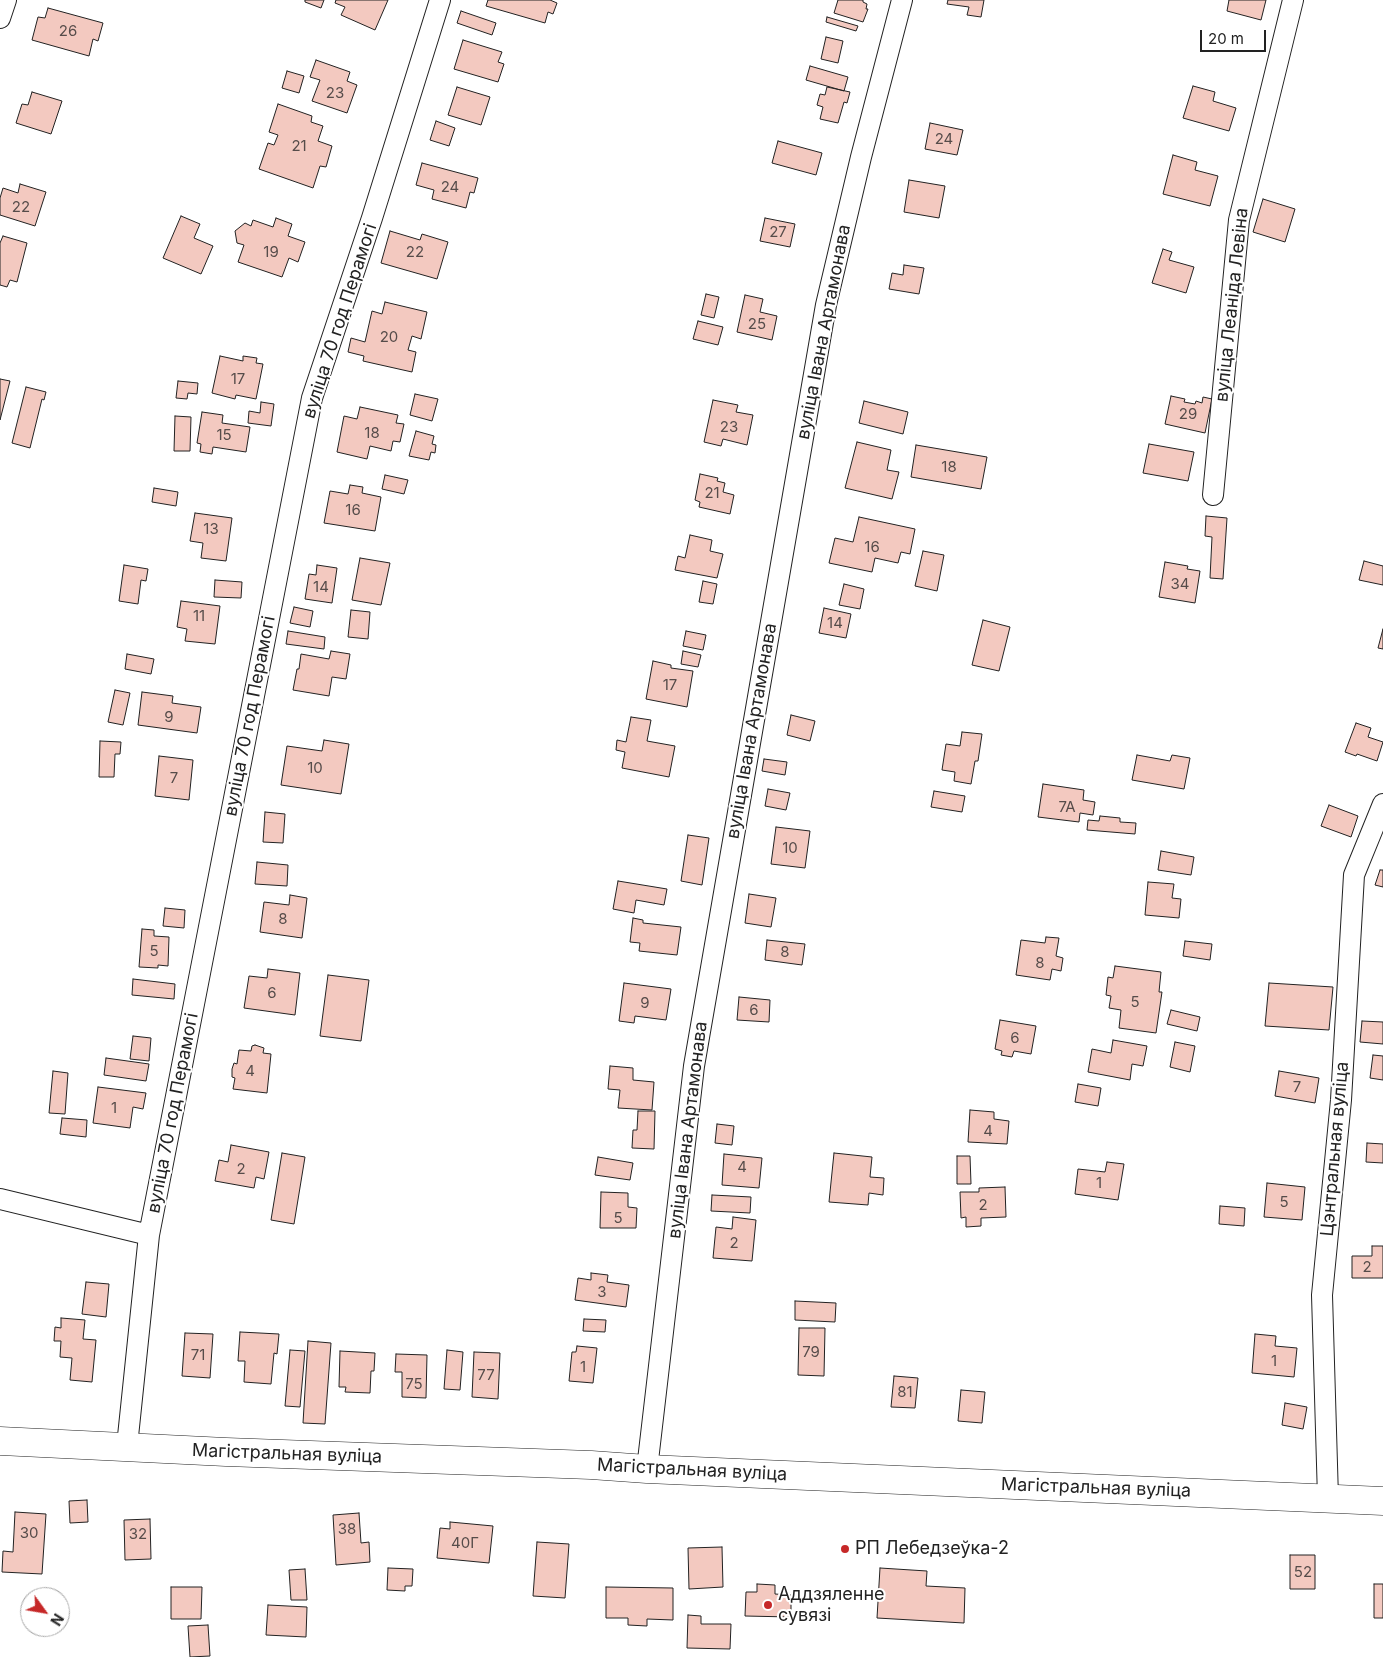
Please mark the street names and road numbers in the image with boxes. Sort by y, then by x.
street label: вуліца Леаніда Левіна [1211,207,1253,403]
street label: вуліца 70 год Перамогі [298,221,382,421]
street label: вуліца Івана Артамонава [793,223,855,441]
street label: вуліца 70 год Перамогі [220,614,280,818]
street label: вуліца Івана Артамонава [722,621,782,841]
street label: вуліца 70 год Перамогі [143,1011,203,1215]
street label: вуліца Івана Артамонава [664,1020,712,1240]
street label: Цэнтральная вуліца [1317,1061,1353,1237]
street label: Магістральная вуліца [192,1440,382,1468]
street label: Магістральная вуліца [596,1454,788,1486]
street label: Магістральная вуліца [1001,1474,1191,1502]

